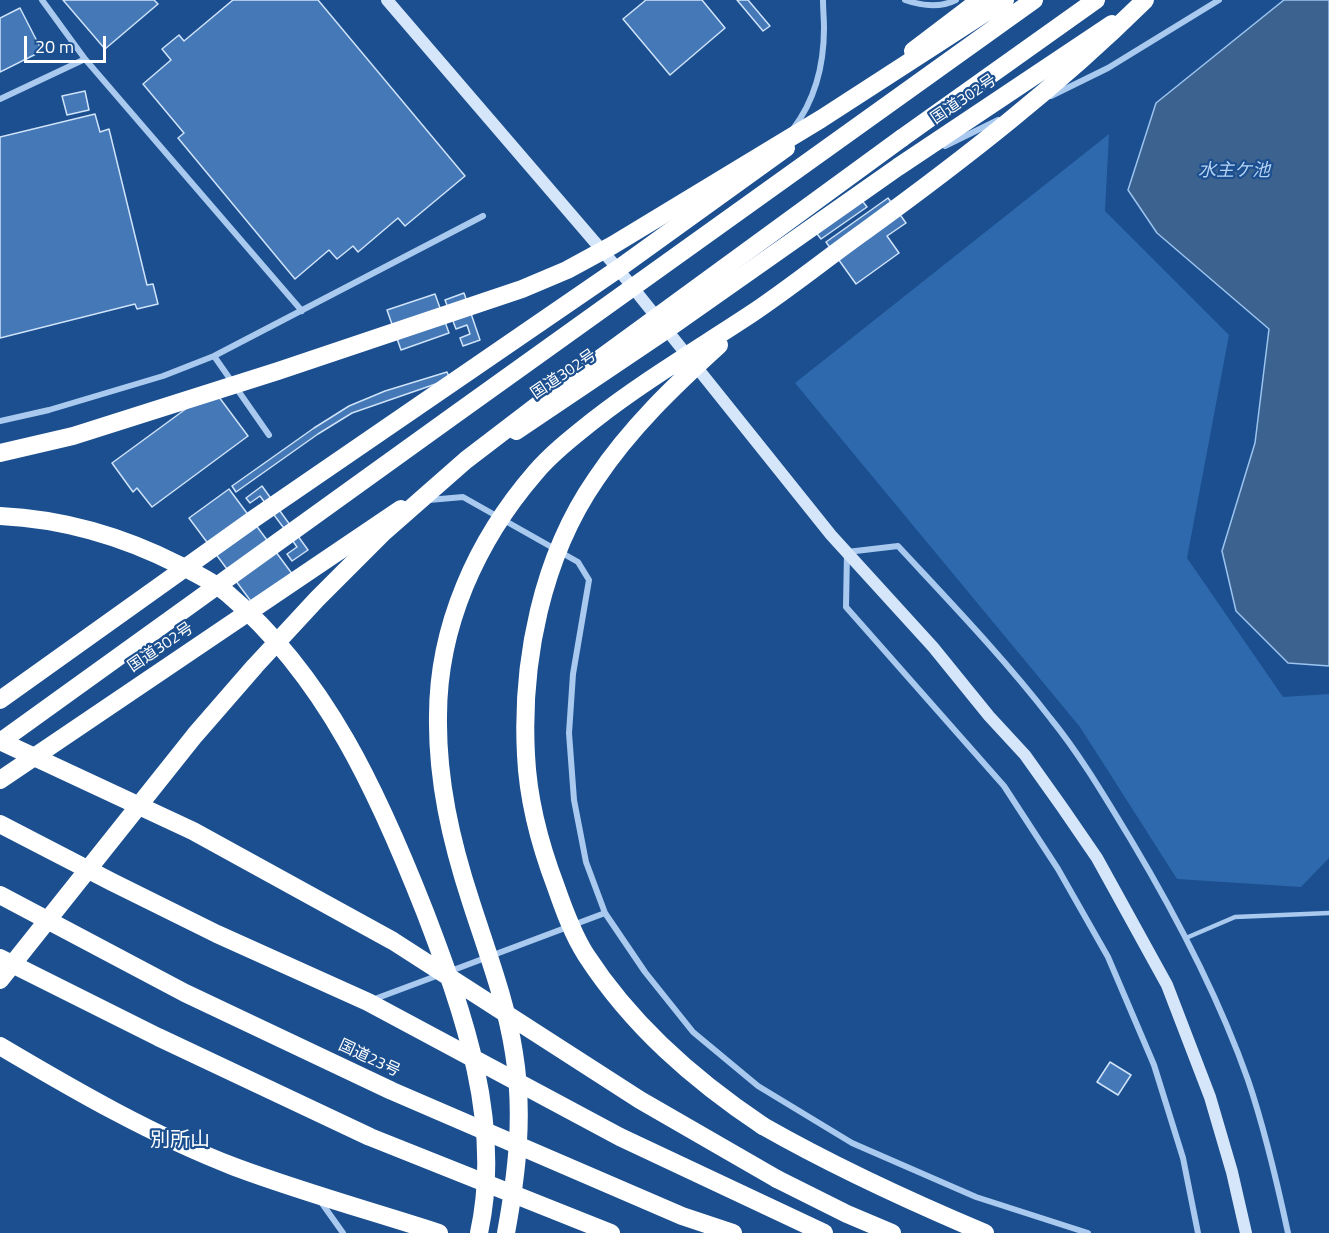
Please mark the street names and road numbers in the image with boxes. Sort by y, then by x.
street label: 国道302号 [928,71,1000,129]
street label: 国道302号 [528,346,600,404]
street label: 国道302号 [125,619,197,677]
street label: 国道23号 [335,1036,403,1082]

